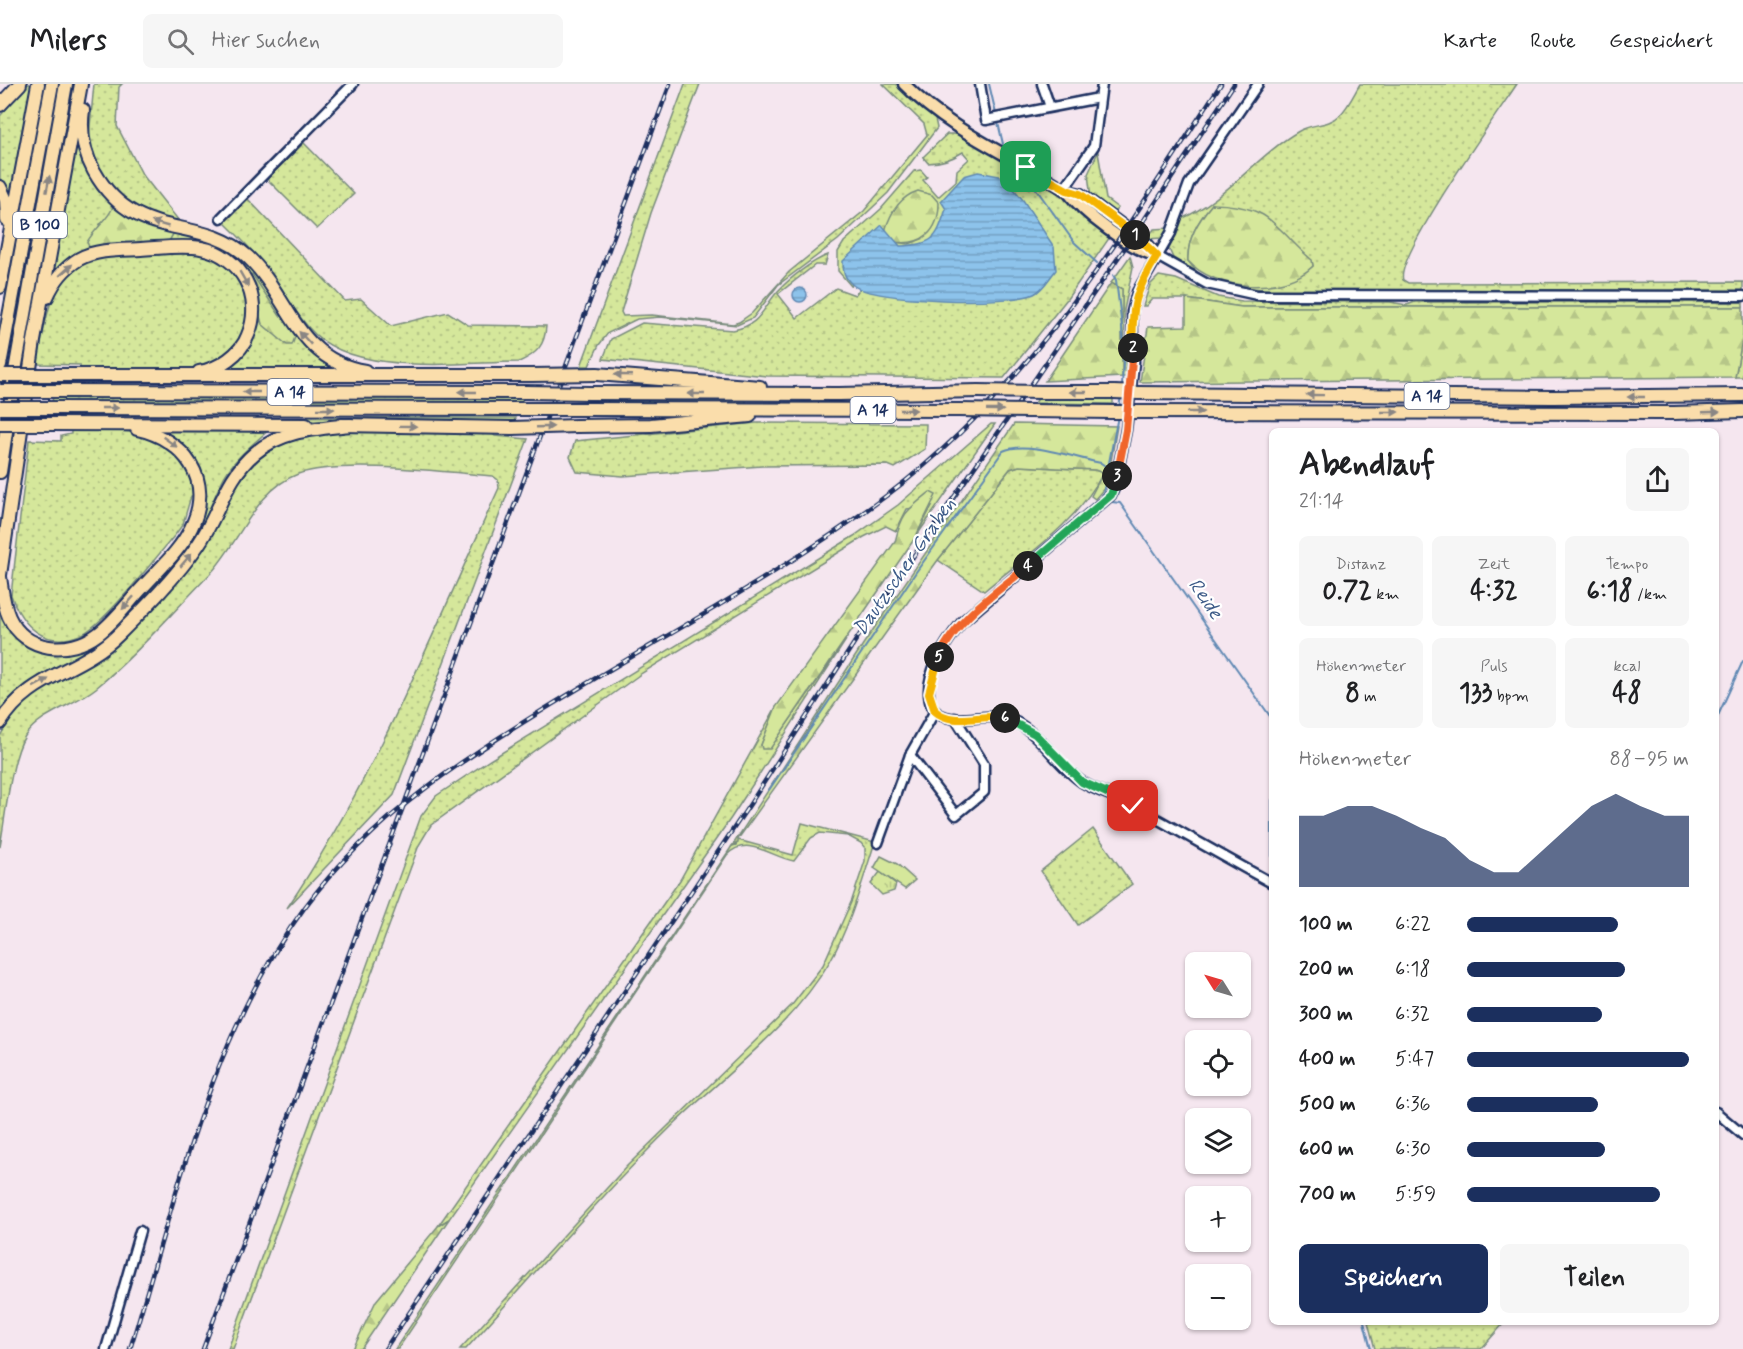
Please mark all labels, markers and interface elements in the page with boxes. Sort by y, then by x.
search box [143,14,563,68]
text: Milers [30,23,107,60]
icon: search [164,25,197,58]
text: Hier suchen [212,27,320,55]
text: Karte [1444,27,1497,55]
text: Route [1530,27,1576,55]
text: Gespeichert [1609,27,1713,55]
pin [1000,141,1051,192]
icon: arrive [1009,150,1042,183]
one-way arrow [44,174,53,193]
road number: B 100 [13,212,67,238]
one-way arrow [151,219,169,228]
pin: 1 [1120,220,1150,250]
text: 1 [1131,224,1139,245]
one-way arrow [58,264,73,277]
one-way arrow [238,271,249,287]
one-way arrow [299,331,313,345]
pin: 2 [1118,333,1148,363]
text: 2 [1129,337,1137,358]
one-way arrow [613,370,632,380]
road number: A 14 [268,379,312,405]
road number: A 14 [1404,383,1450,409]
one-way arrow [242,387,261,397]
one-way arrow [458,387,477,397]
one-way arrow [1069,387,1088,397]
one-way arrow [687,389,706,399]
one-way arrow [1305,390,1324,400]
one-way arrow [1626,392,1645,402]
road number: A 14 [850,397,896,423]
one-way arrow [101,403,120,413]
one-way arrow [317,404,336,414]
one-way arrow [898,405,917,415]
one-way arrow [985,406,1004,415]
one-way arrow [1185,407,1204,417]
one-way arrow [1380,407,1399,417]
one-way arrow [1701,407,1720,416]
one-way arrow [399,421,418,431]
one-way arrow [535,422,554,432]
one-way arrow [162,436,178,448]
text: Abendlauf [1299,443,1435,487]
button: share [1626,448,1689,511]
pin: 3 [1102,461,1132,491]
text: 3 [1113,465,1121,486]
text: 21:14 [1299,488,1344,515]
water label: Dautzscher Graben [847,493,963,641]
pin: 4 [1013,551,1043,581]
one-way arrow [179,553,192,568]
text: Distanz [1336,554,1386,575]
text: Zeit [1478,554,1510,575]
text: Tempo [1606,554,1648,575]
text: 4 [1023,555,1033,576]
water label: Reide [1181,573,1229,626]
text: 0.72 [1322,575,1372,609]
text: 4:32 [1470,575,1518,609]
text: 6:18 [1587,575,1633,609]
text: km [1372,584,1400,605]
text: /km [1633,584,1667,605]
one-way arrow [122,595,135,610]
pin: 5 [924,642,954,672]
text: 5 [934,646,944,667]
text: Höhenmeter [1316,656,1406,677]
text: Puls [1481,656,1508,677]
text: kcal [1614,656,1640,677]
text: 8 [1345,677,1360,711]
text: 133 [1459,677,1492,711]
text: 48 [1612,677,1642,711]
one-way arrow [33,678,50,688]
text: m [1360,686,1377,707]
text: bpm [1492,686,1529,707]
pin: 6 [990,703,1020,733]
text: 6 [1001,707,1009,728]
text: Höhenmeter [1299,746,1411,773]
text: 88–95 m [1610,746,1689,773]
pin [1107,780,1158,831]
icon: check [1116,789,1149,822]
text: 100 m [1299,911,1353,938]
text: 6:22 [1395,911,1431,938]
north arrow [1185,952,1251,1018]
map controls [1185,952,1251,1330]
text: 200 m [1299,956,1354,983]
text: 6:18 [1395,956,1430,983]
text: 300 m [1299,1001,1353,1028]
text: 6:32 [1395,1001,1430,1028]
button: locate [1185,1030,1251,1096]
text: 400 m [1299,1046,1355,1073]
text: 5:47 [1395,1046,1434,1073]
text: 500 m [1299,1091,1356,1118]
text: 6:36 [1395,1091,1431,1118]
button: layers [1185,1108,1251,1174]
text: 600 m [1299,1136,1354,1163]
text: 6:30 [1395,1136,1431,1163]
text: 700 m [1299,1181,1356,1208]
text: 5:59 [1395,1181,1436,1208]
button: + [1185,1186,1251,1252]
button: Speichern [1299,1244,1488,1313]
button: Teilen [1500,1244,1689,1313]
button: − [1185,1264,1251,1330]

